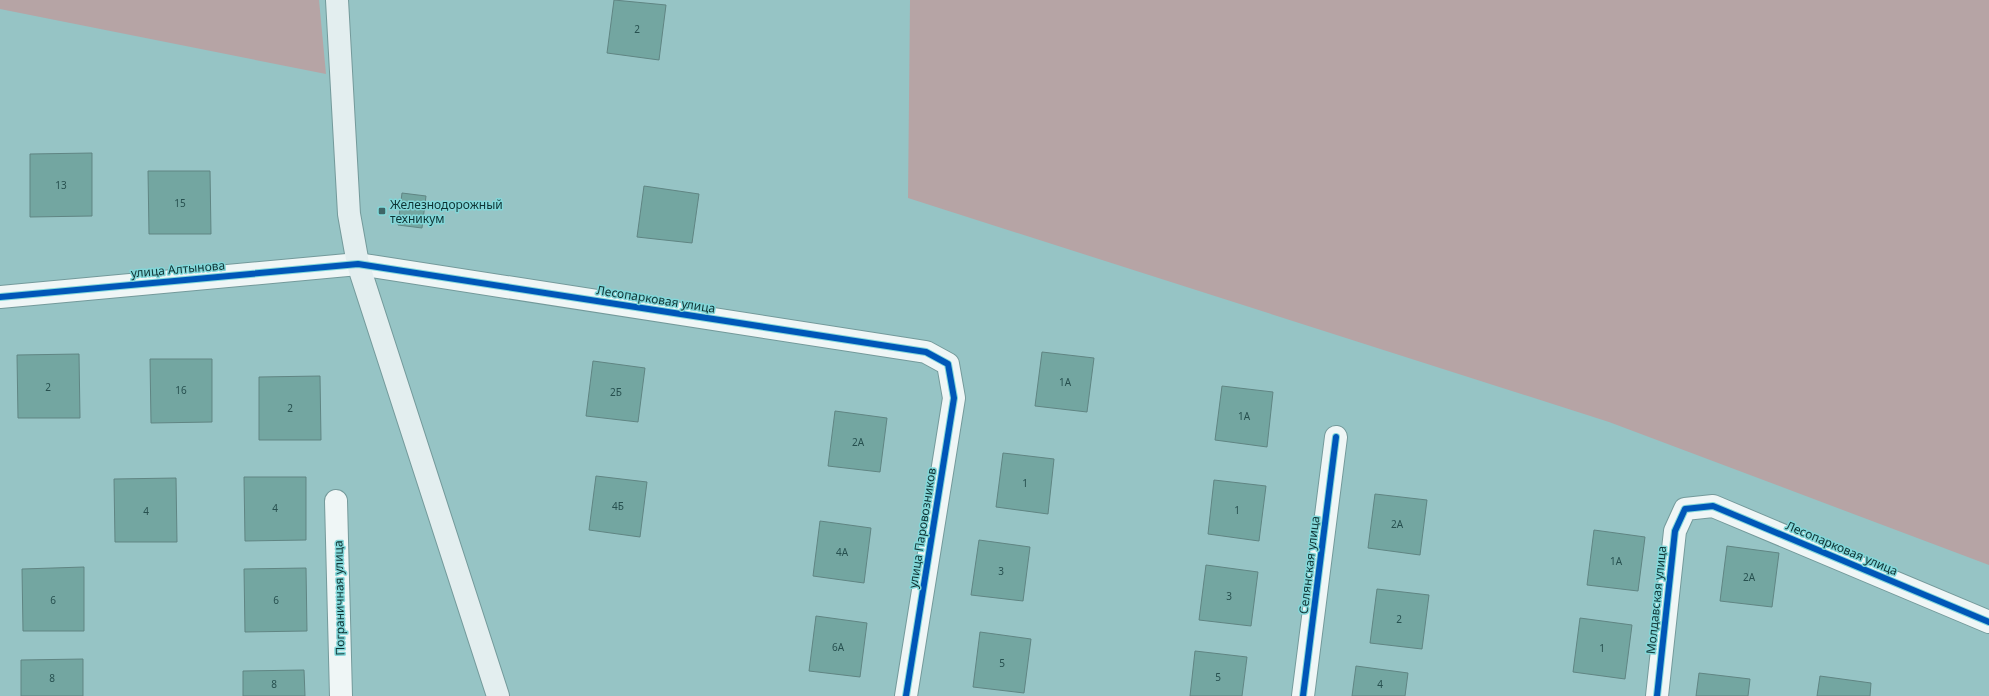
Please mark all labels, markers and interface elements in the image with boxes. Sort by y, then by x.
house number: 2 [634,22,640,36]
house number: 13 [55,178,67,192]
house number: 15 [174,196,186,210]
place label: Железнодорожный техникум [390,196,503,227]
marker: Железнодорожный техникум [377,206,387,216]
street label: улица Алтынова [130,256,226,282]
street label: Лесопарковая улица [595,281,717,317]
house number: 1А [1059,375,1072,389]
house number: 2 [45,380,51,394]
house number: 16 [175,383,187,397]
house number: 2Б [610,385,622,399]
house number: 2 [287,401,293,415]
house number: 1А [1238,409,1251,423]
house number: 2А [852,435,865,449]
street label: улица Паровозников [904,466,940,589]
house number: 1 [1022,476,1028,490]
house number: 4Б [612,499,624,513]
house number: 4 [272,501,278,515]
house number: 1 [1234,503,1240,517]
house number: 4 [143,504,149,518]
street label: Селянская улица [1295,515,1323,615]
house number: 2А [1391,517,1404,531]
street label: Лесопарковая улица [1783,517,1901,579]
street label: Пограничная улица [329,540,349,656]
house number: 4А [836,545,849,559]
street label: Молдавская улица [1642,545,1670,655]
house number: 1А [1610,554,1623,568]
house number: 3 [998,564,1004,578]
house number: 2А [1743,570,1756,584]
house number: 3 [1226,589,1232,603]
house number: 6 [50,593,56,607]
house number: 6 [273,593,279,607]
house number: 2 [1396,612,1402,626]
house number: 6А [832,640,845,654]
house number: 1 [1599,641,1605,655]
house number: 5 [999,656,1005,670]
house number: 5 [1215,670,1221,684]
house number: 8 [49,671,55,685]
house number: 8 [271,677,277,691]
house number: 4 [1377,677,1383,691]

